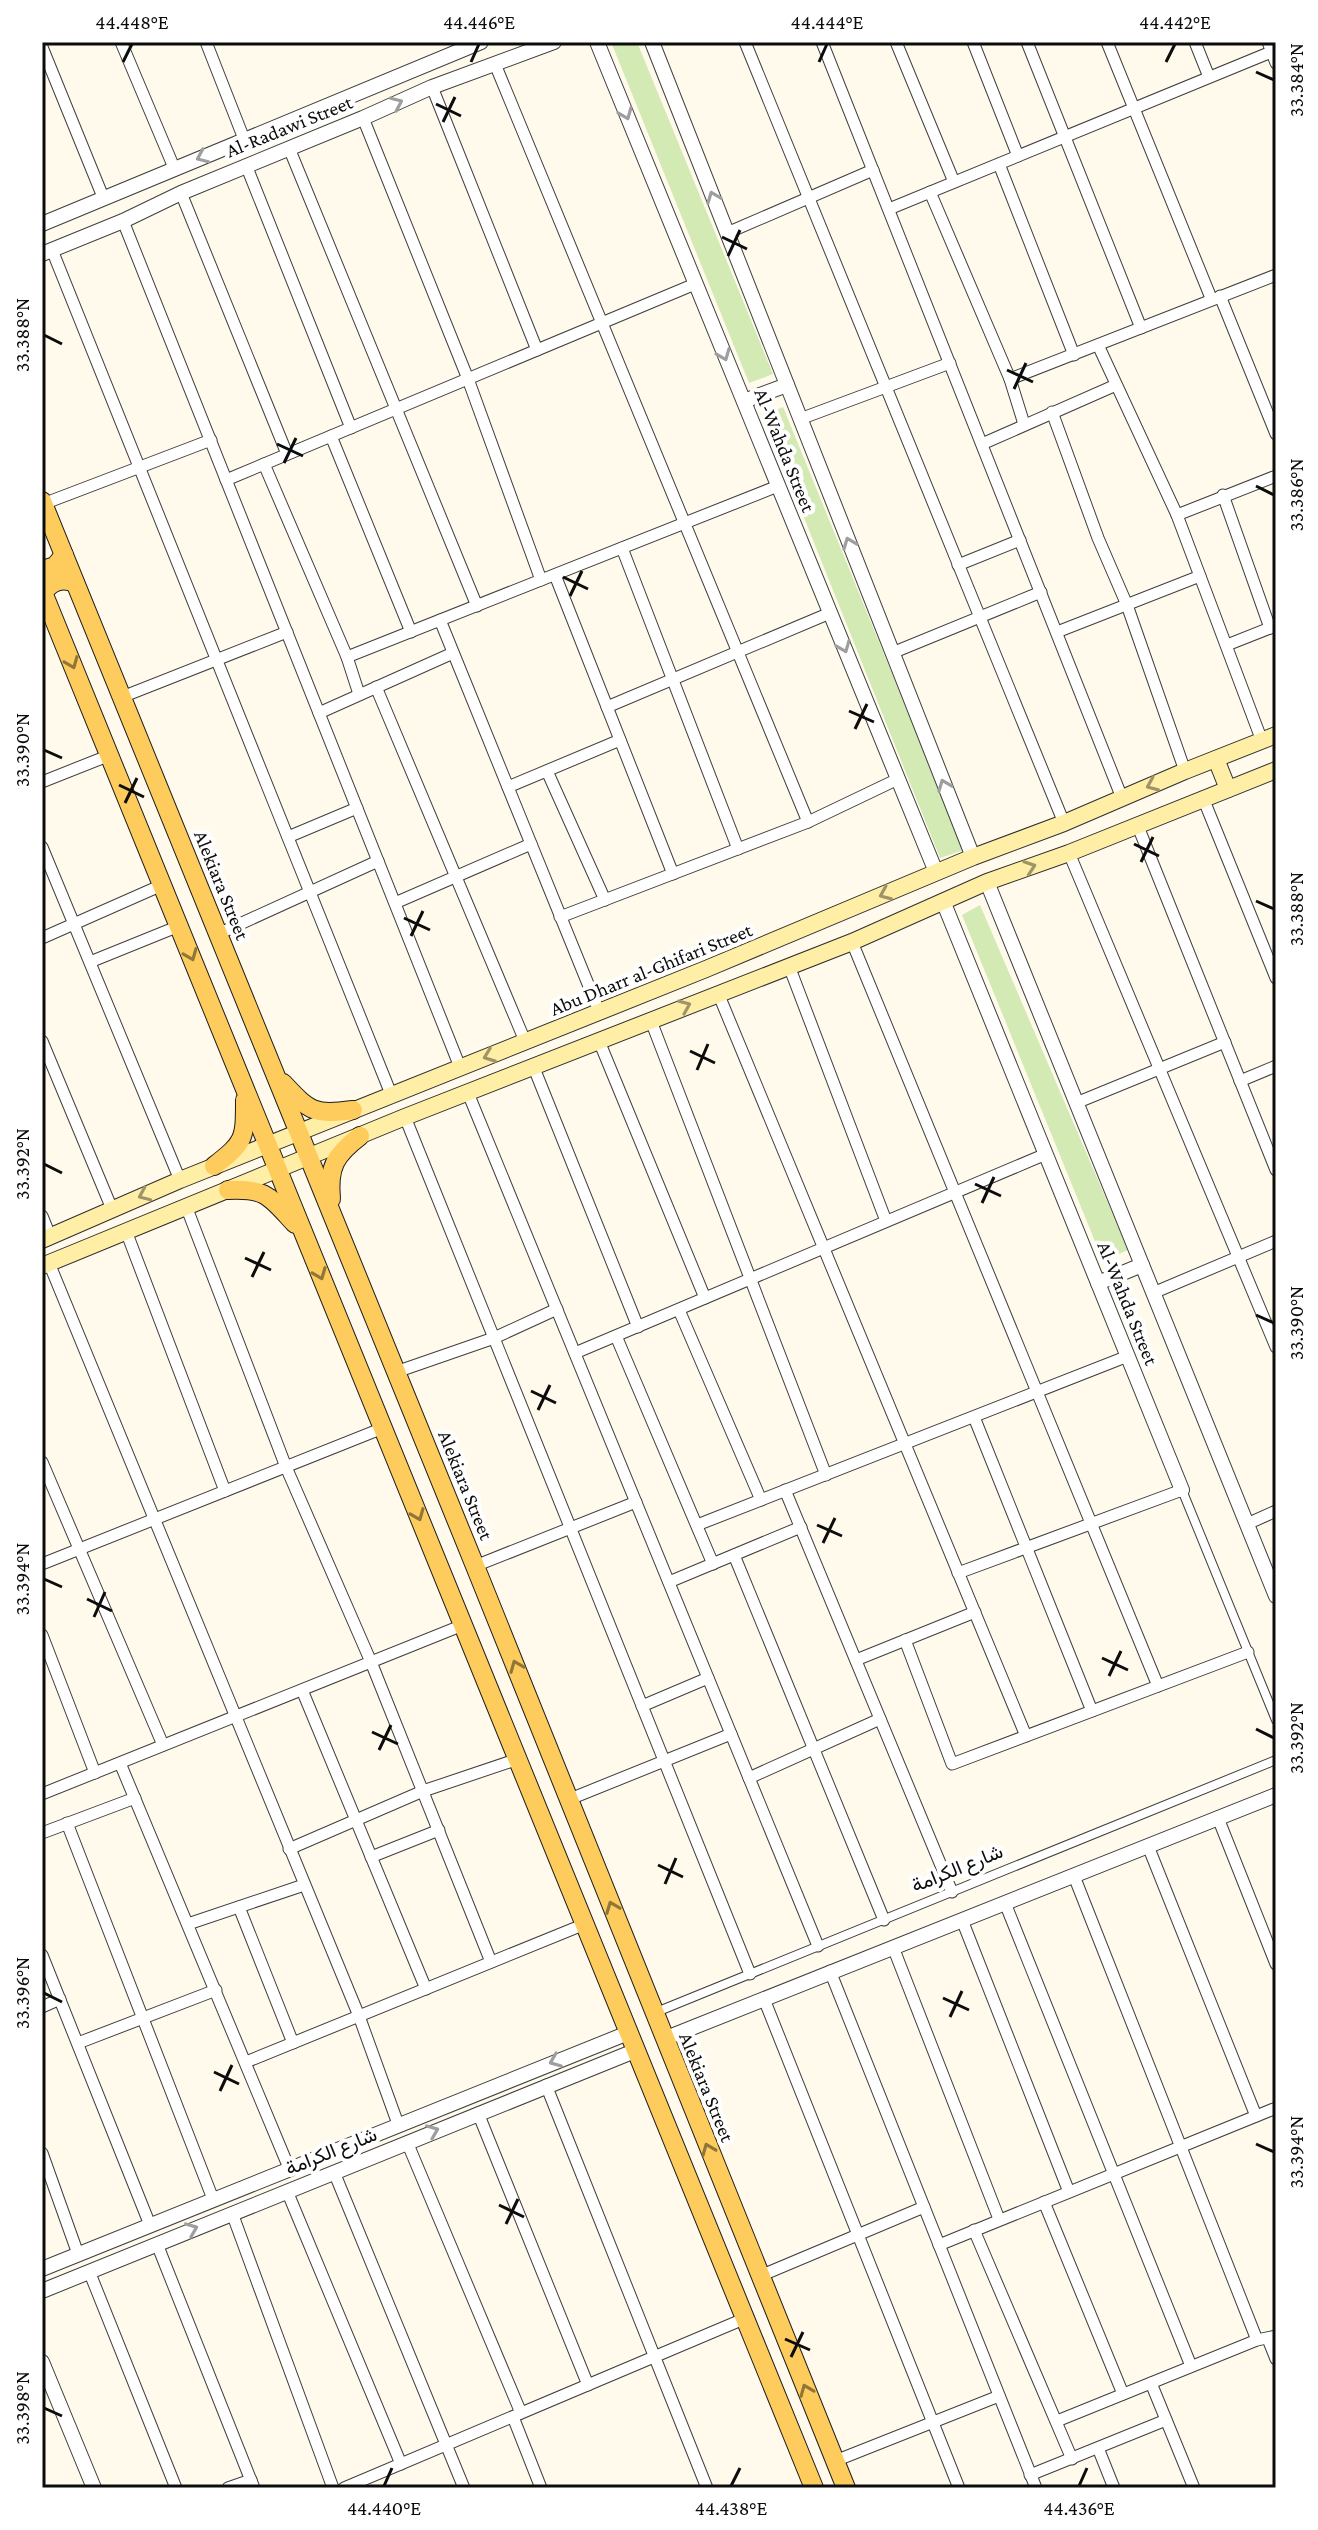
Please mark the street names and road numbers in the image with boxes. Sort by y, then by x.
street label: Al-Radawi Street [223,90,356,161]
street label: Al-Wahda Street [750,385,820,515]
street label: Alekiara Street [190,827,254,943]
street label: Abu Dharr al-Ghifari Street [547,918,756,1020]
street label: Al-Wahda Street [1093,1238,1163,1368]
street label: Alekiara Street [434,1427,498,1543]
street label: شارع الكرامة [908,1840,1007,1899]
street label: Alekiara Street [675,2029,739,2145]
street label: شارع الكرامة [282,2123,381,2182]

